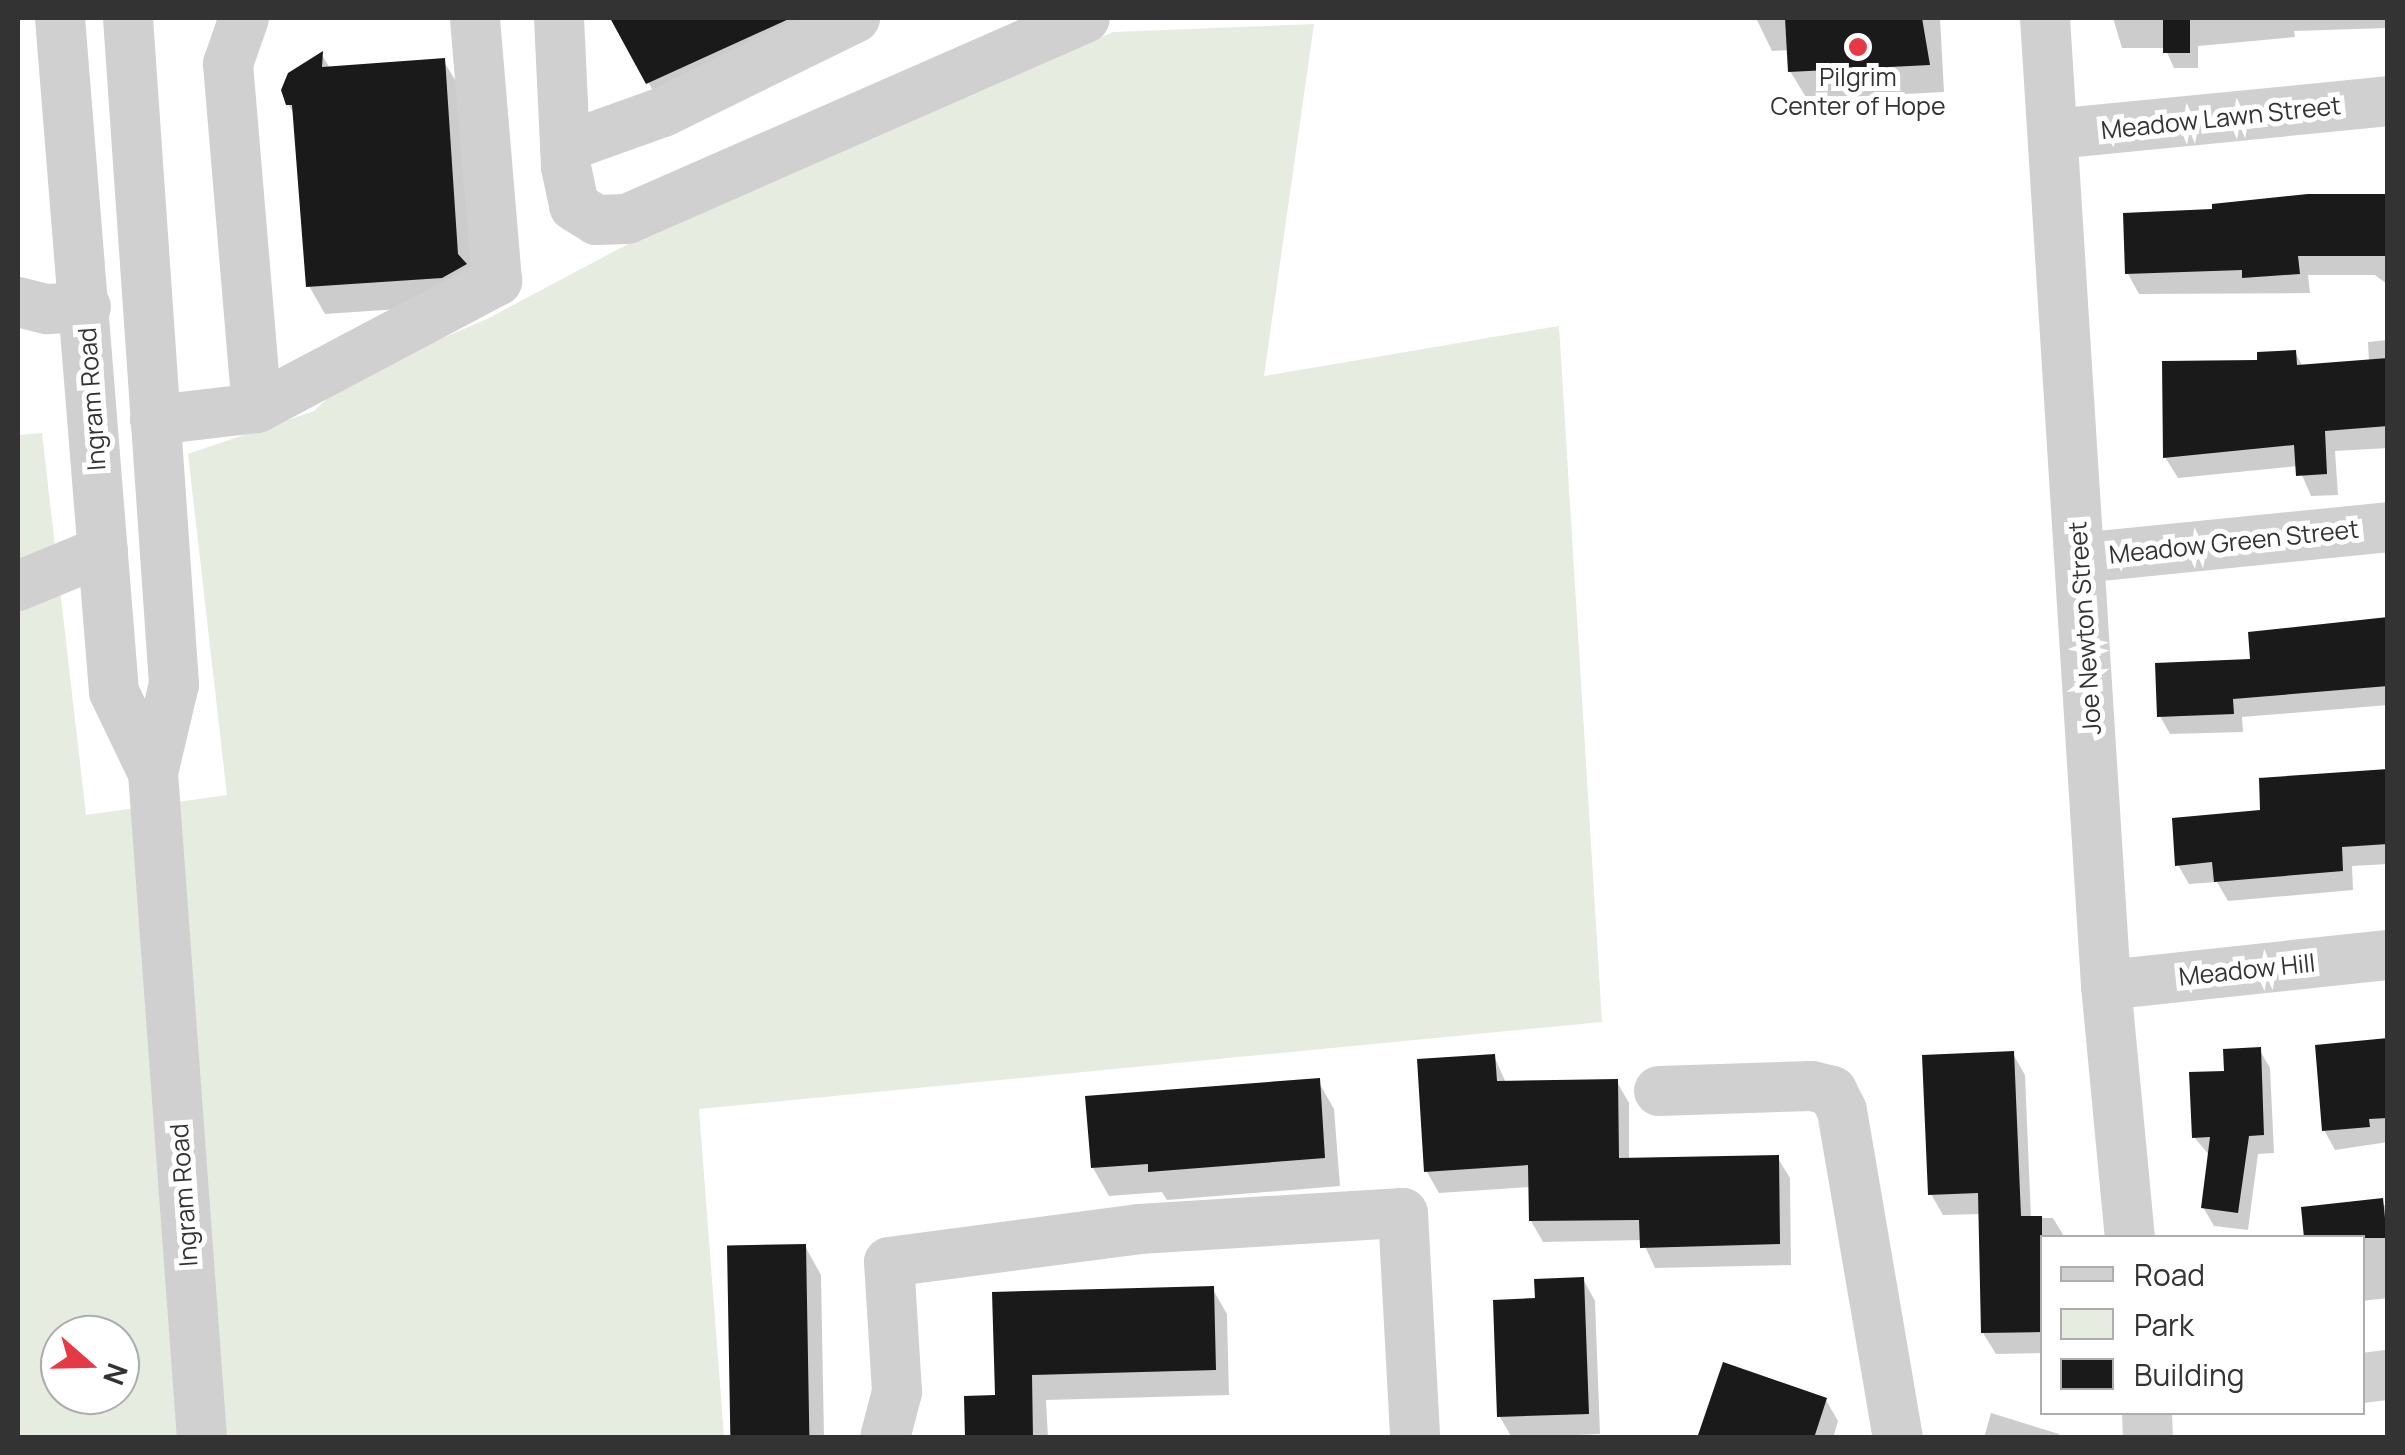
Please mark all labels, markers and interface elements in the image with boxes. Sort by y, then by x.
marker: Pilgrim Center of Hope [1847,36,1869,58]
place label: Pilgrim Center of Hope [1770,63,1946,122]
street label: Meadow Lawn Street [2100,90,2342,146]
street label: Ingram Road [72,326,112,472]
street label: Meadow Green Street [2108,514,2360,570]
street label: Joe Newton Street [2063,520,2107,736]
street label: Meadow Hill [2177,948,2317,992]
street label: Ingram Road [164,1122,204,1268]
legend [2040,1235,2365,1415]
text: Road [2134,1254,2205,1295]
text: Park [2134,1304,2194,1345]
north arrow [40,1315,140,1415]
text: Building [2134,1354,2245,1395]
text: N [95,1359,138,1391]

